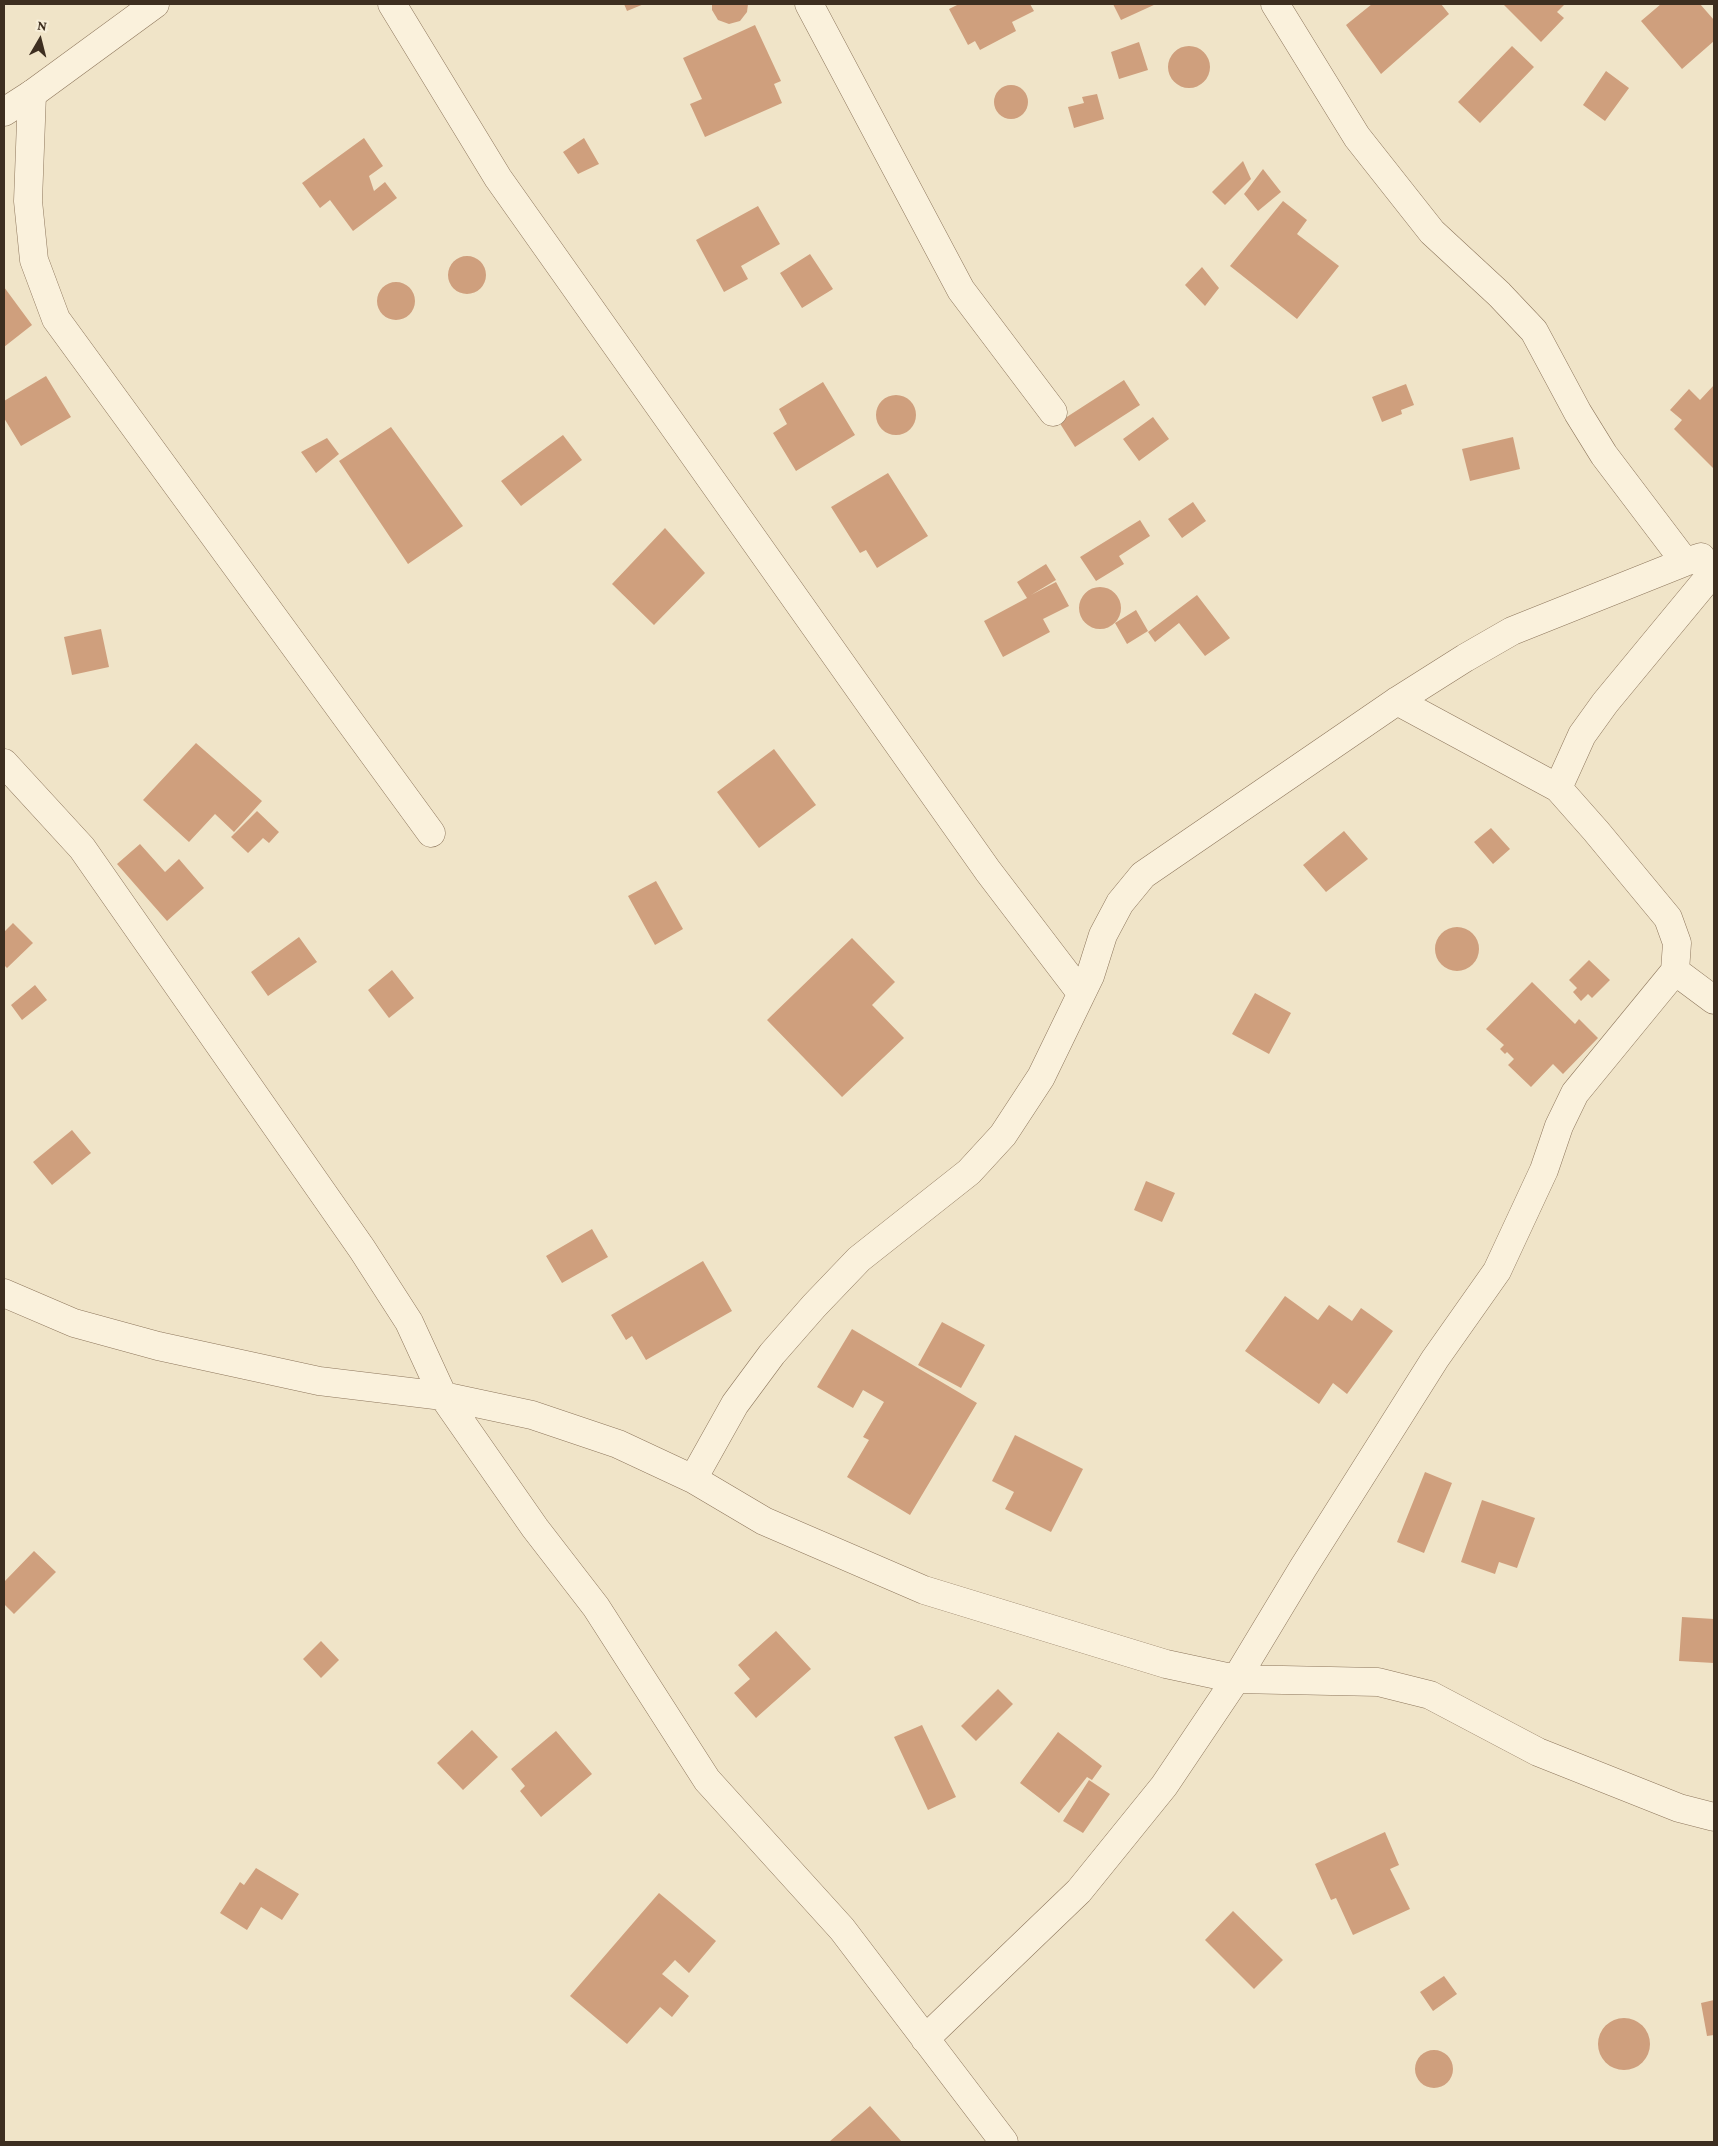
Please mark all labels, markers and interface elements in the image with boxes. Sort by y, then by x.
north arrow [15,15,65,65]
text: N [36,17,48,34]

